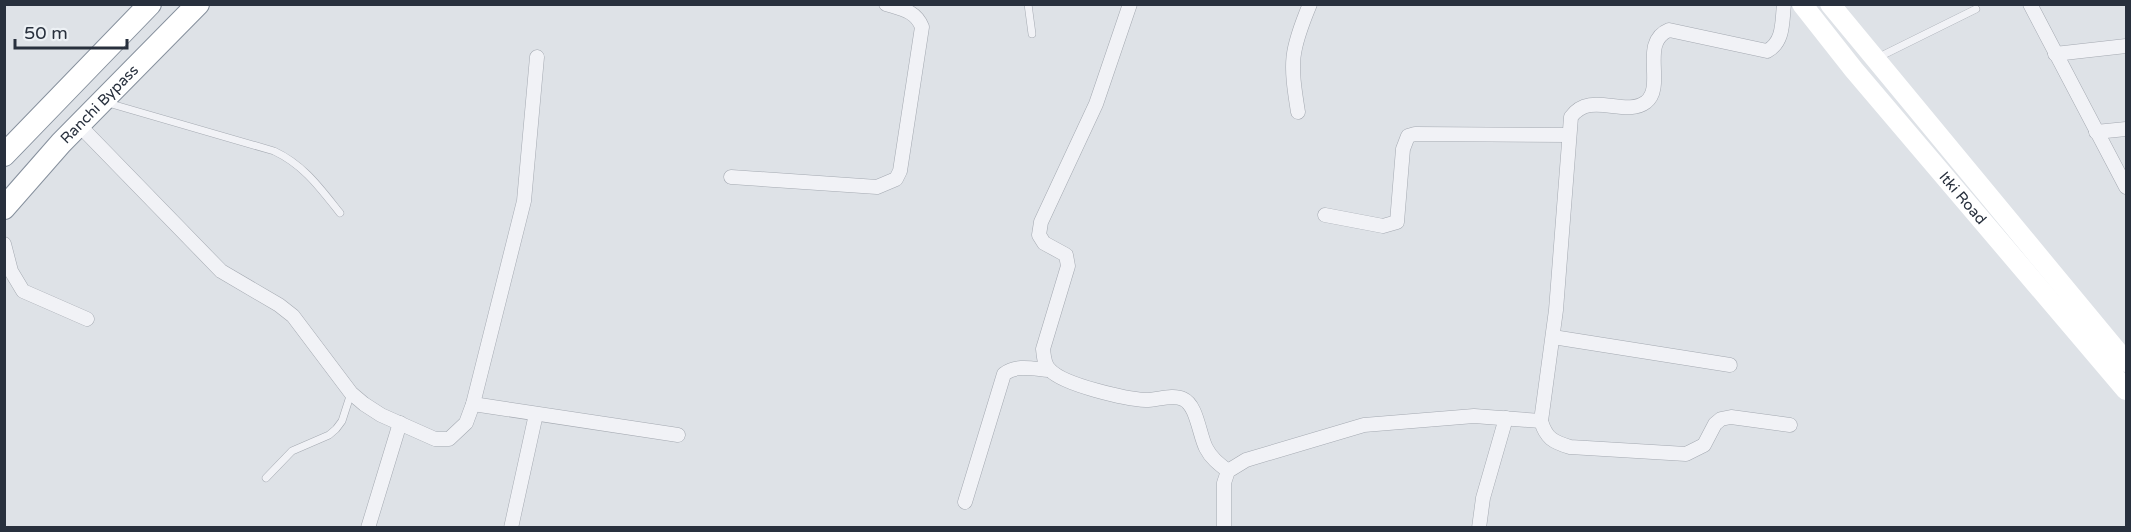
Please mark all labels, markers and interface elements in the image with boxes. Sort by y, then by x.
scale bar [15,12,128,50]
text: 50 m [24,22,68,44]
street label: Ranchi Bypass [57,61,142,147]
street label: Itki Road [1935,168,1990,228]

